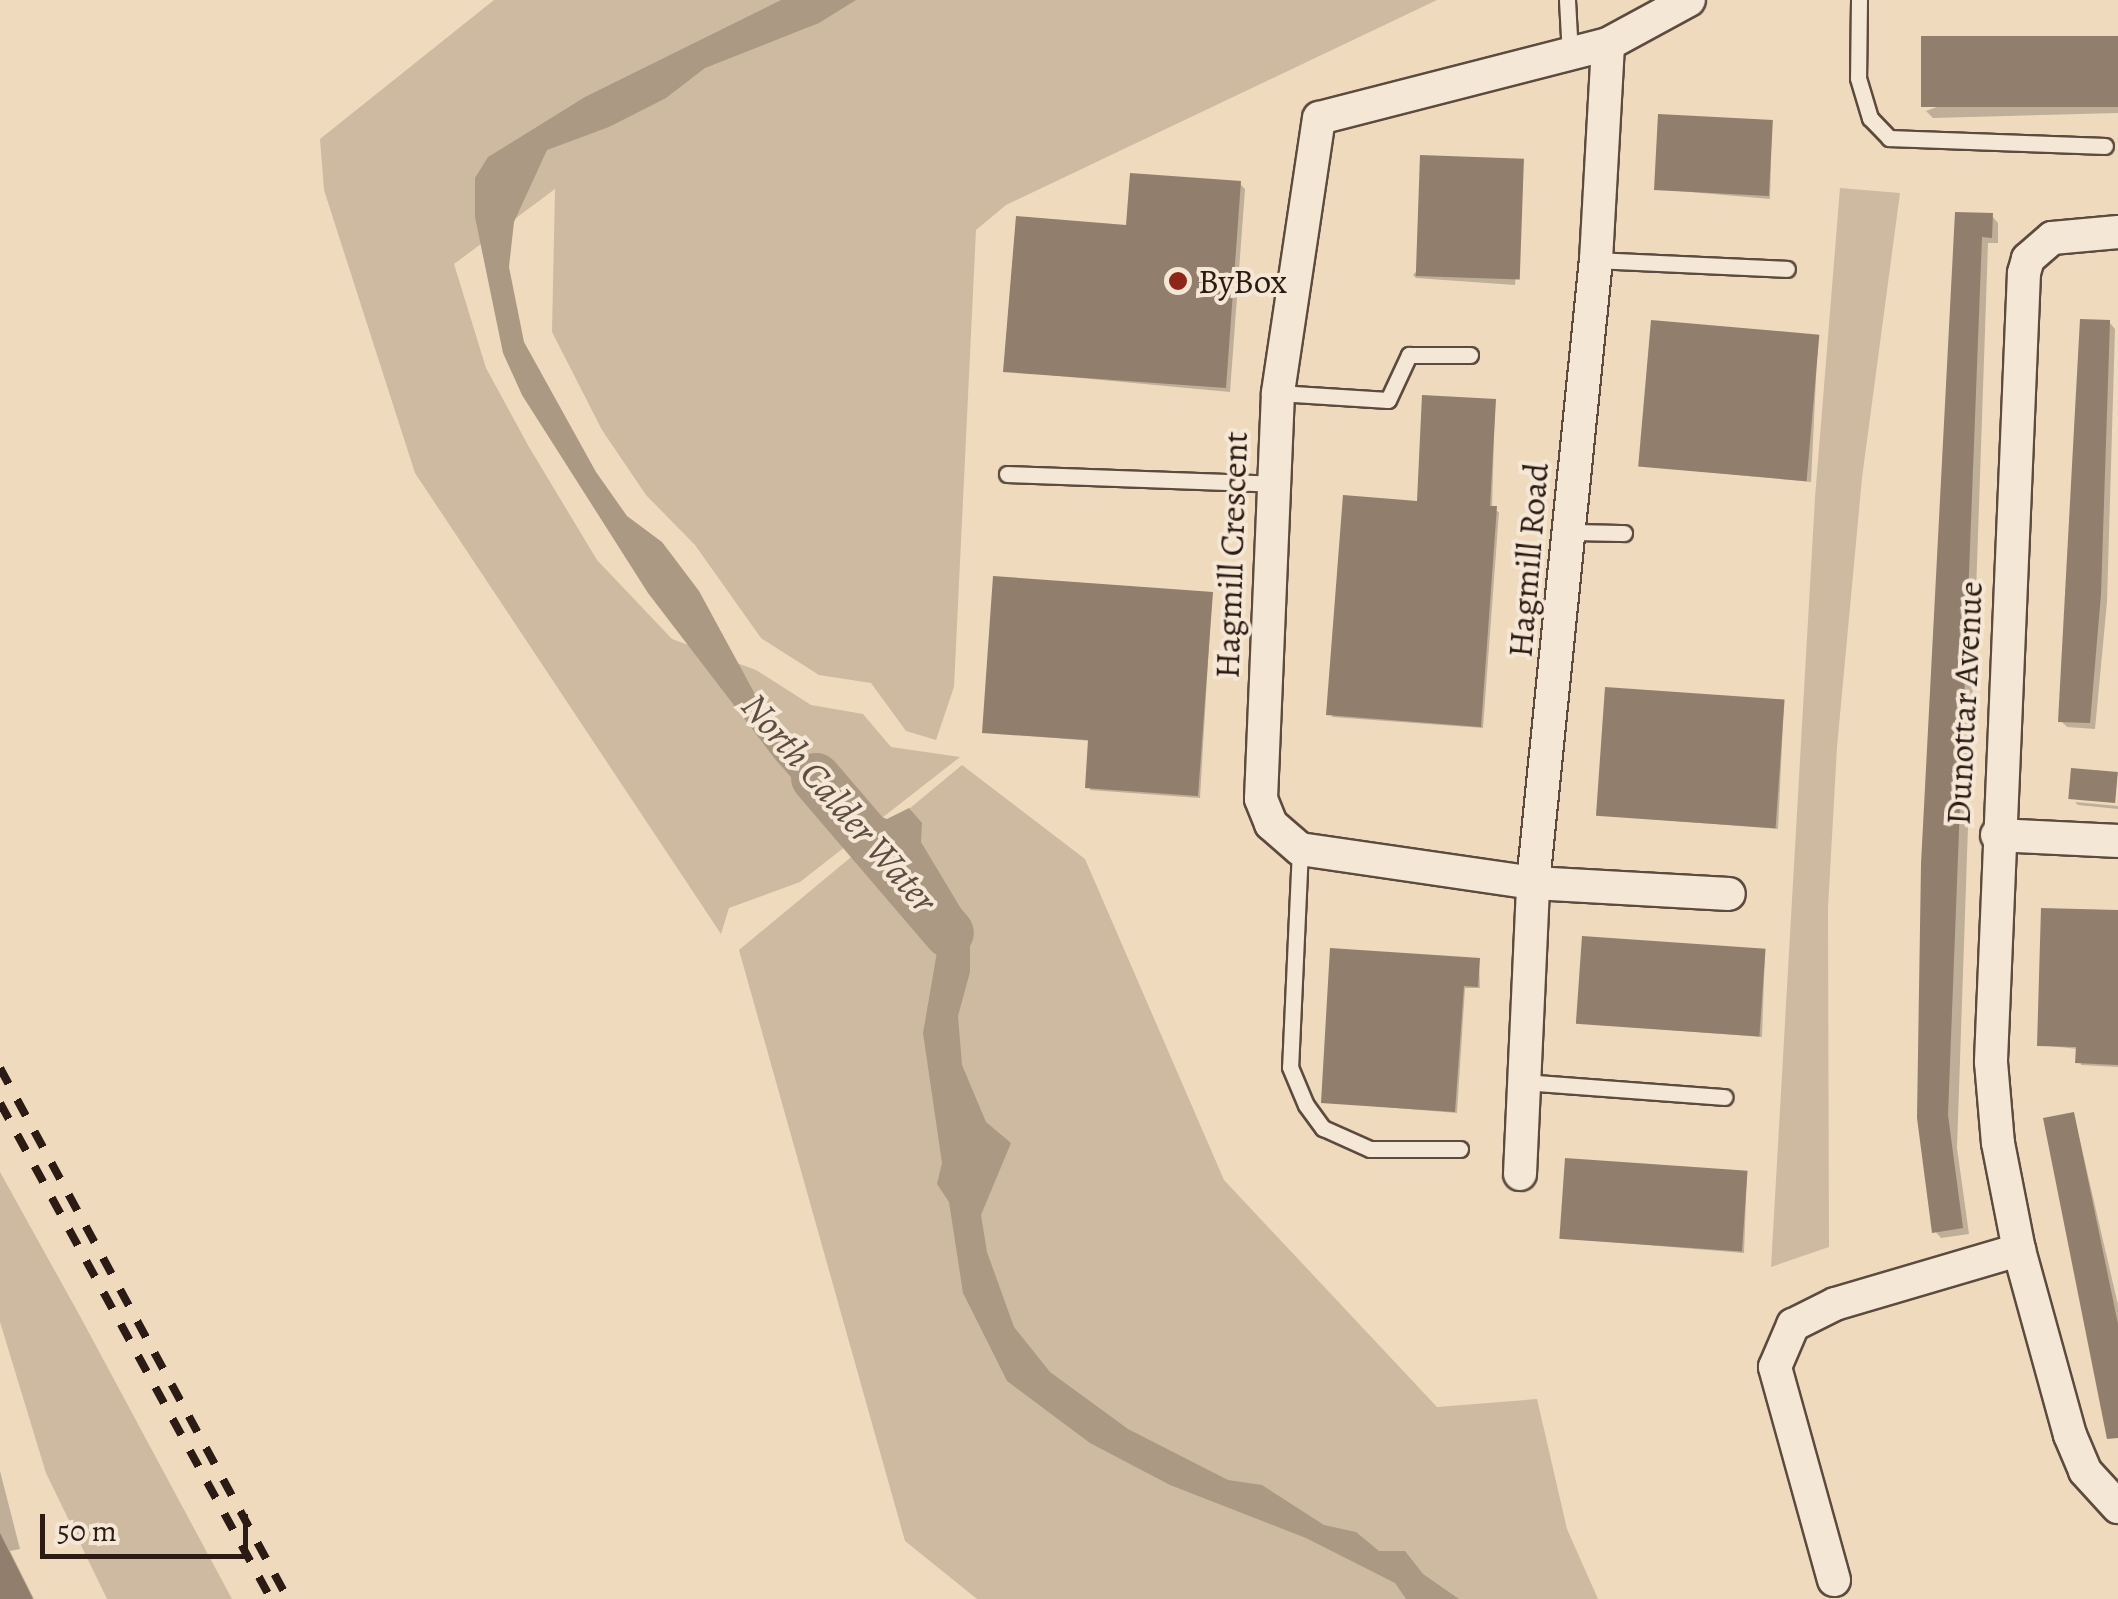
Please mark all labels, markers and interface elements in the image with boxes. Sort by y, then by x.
place label: ByBox [1198,260,1287,302]
marker: ByBox [1167,270,1189,292]
street label: Hagmill Crescent [1206,431,1256,679]
street label: Hagmill Road [1499,461,1557,659]
street label: Dunottar Avenue [1937,580,1991,826]
water label: North Calder Water [731,684,947,922]
scale bar [45,1494,252,1556]
text: 50 m [57,1511,117,1551]

